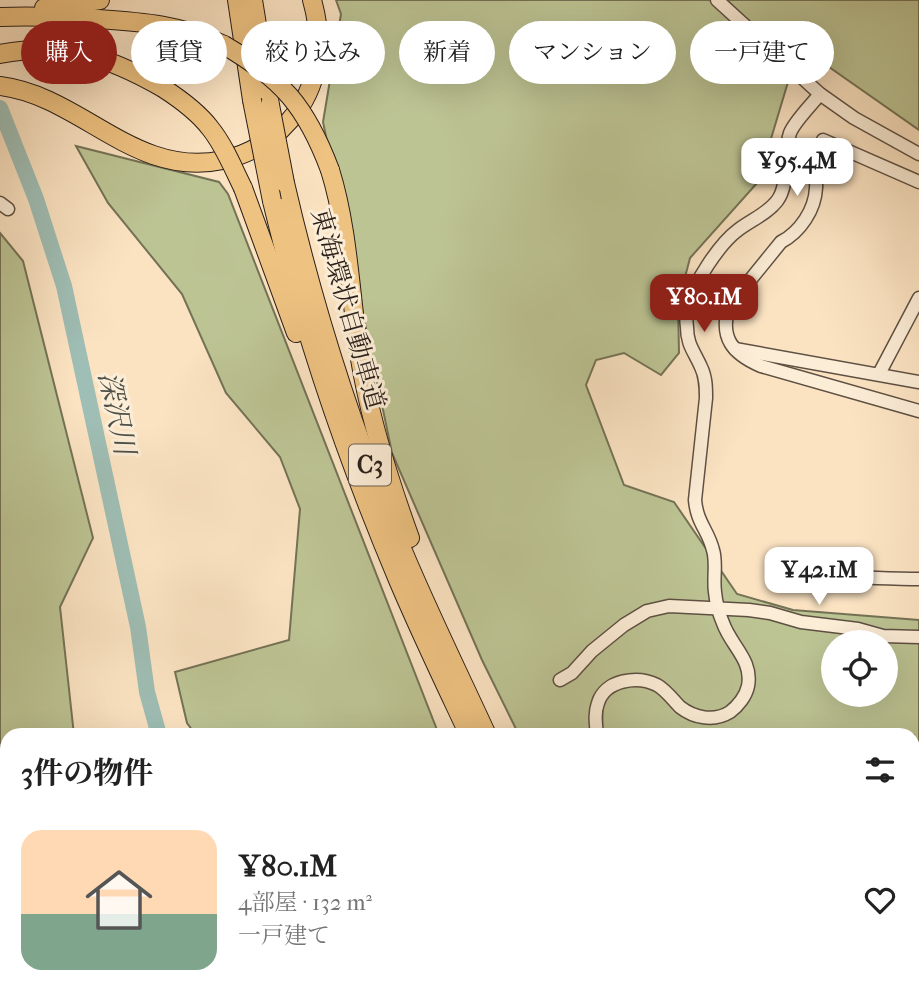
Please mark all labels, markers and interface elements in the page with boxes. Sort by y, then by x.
chip: 購入 [21,21,117,84]
chip: 賃貸 [131,21,227,84]
chip: 絞り込み [241,21,385,84]
chip: 新着 [399,21,495,84]
chip: マンション [509,21,676,84]
chip: 一戸建て [690,21,834,84]
pin: ¥95.4M [740,138,854,198]
text: ¥95.4M [757,147,837,174]
street label: 東海環状自動車道 [304,205,392,413]
pin: ¥80.1M [647,274,761,334]
text: ¥80.1M [666,283,742,310]
water label: 深沢川 [92,368,142,460]
road number: C3 [349,444,391,486]
pin: ¥42.1M [762,548,876,607]
text: ¥42.1M [781,556,857,583]
map controls [821,630,898,707]
button: locate [821,630,898,707]
icon: filters [861,751,899,789]
text: 3件の物件 [21,756,153,791]
text: ¥80.1M [238,849,337,884]
icon: home [77,858,161,942]
icon: heart [861,881,899,919]
text: 4部屋 · 132 m² [238,889,372,916]
text: 一戸建て [238,922,330,949]

